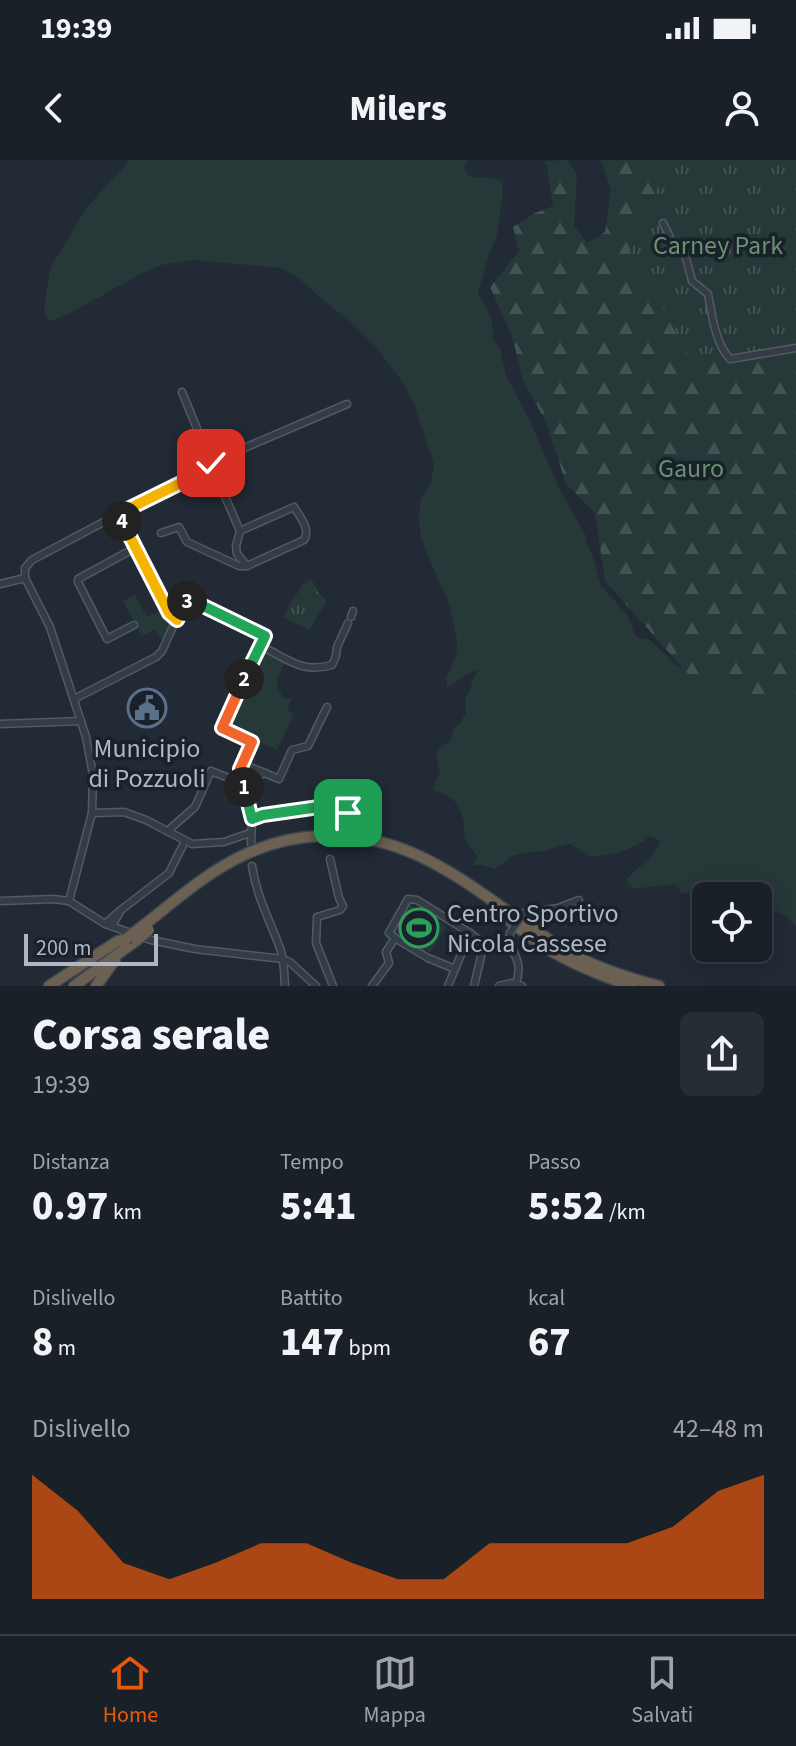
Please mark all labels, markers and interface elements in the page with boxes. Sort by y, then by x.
text: 19:39 [40,7,112,50]
text: Milers [349,83,447,134]
icon: back [32,86,76,130]
icon: person [720,86,764,130]
park label: Carney Park [653,227,783,264]
pin [177,429,245,497]
icon: check [189,441,233,485]
park label: Gauro [658,450,724,487]
pin: 4 [102,501,142,541]
text: 4 [116,505,128,537]
pin: 3 [167,581,207,621]
text: 3 [181,585,193,617]
pin: 2 [224,659,264,699]
text: 2 [238,663,250,695]
public building icon: Municipio di Pozzuoli [126,687,168,729]
place label: Municipio di Pozzuoli [88,730,206,797]
pin: 1 [224,767,264,807]
text: 1 [238,771,250,803]
pin [314,779,382,847]
icon: arrive [326,791,370,835]
map controls [692,882,772,962]
button: locate [692,882,772,962]
place label: Centro Sportivo Nicola Cassese [447,895,619,962]
sports icon: Centro Sportivo Nicola Cassese [398,907,440,949]
scale bar [24,930,158,966]
text: 200 m [36,932,91,964]
text: Corsa serale [32,1004,270,1067]
button: share [680,1012,764,1096]
text: 19:39 [32,1066,90,1103]
text: Distanza [32,1146,110,1178]
text: Tempo [280,1146,344,1178]
text: Passo [528,1146,581,1178]
text: 0.97 [32,1178,108,1235]
text: 5:41 [280,1178,356,1235]
text: 5:52 [528,1178,604,1235]
text: km [108,1196,142,1228]
text: /km [604,1196,646,1228]
text: Dislivello [32,1282,115,1314]
text: Battito [280,1282,343,1314]
text: kcal [528,1282,565,1314]
text: 8 [32,1314,53,1371]
text: 147 [280,1314,344,1371]
text: 67 [528,1314,571,1371]
text: m [53,1332,76,1364]
text: bpm [344,1332,391,1364]
text: Dislivello [32,1410,131,1447]
text: 42–48 m [673,1410,764,1447]
tab: Home [103,1651,158,1731]
tab: Mappa [364,1651,426,1731]
tab: Salvati [631,1651,693,1731]

